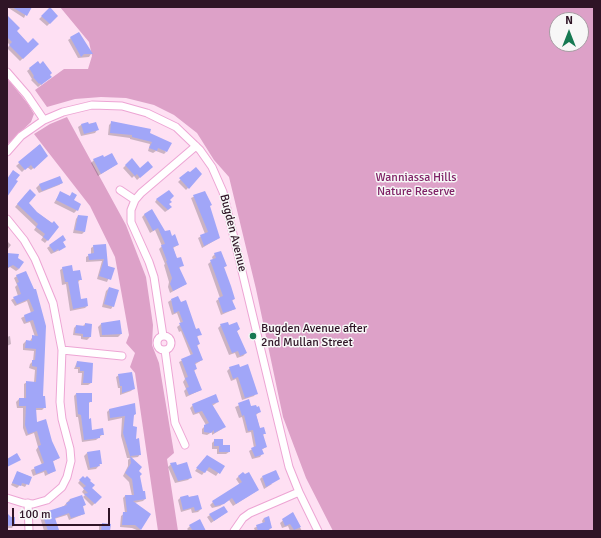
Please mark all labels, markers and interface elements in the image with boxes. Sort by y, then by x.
north arrow [549,12,589,52]
text: N [565,14,573,27]
park label: Wanniassa Hills Nature Reserve [375,171,457,199]
street label: Bugden Avenue [216,193,250,273]
place label: Bugden Avenue after 2nd Mullan Street [261,322,367,350]
marker: Bugden Avenue after 2nd Mullan Street [248,331,258,341]
scale bar [14,500,112,526]
text: 100 m [19,507,51,522]

